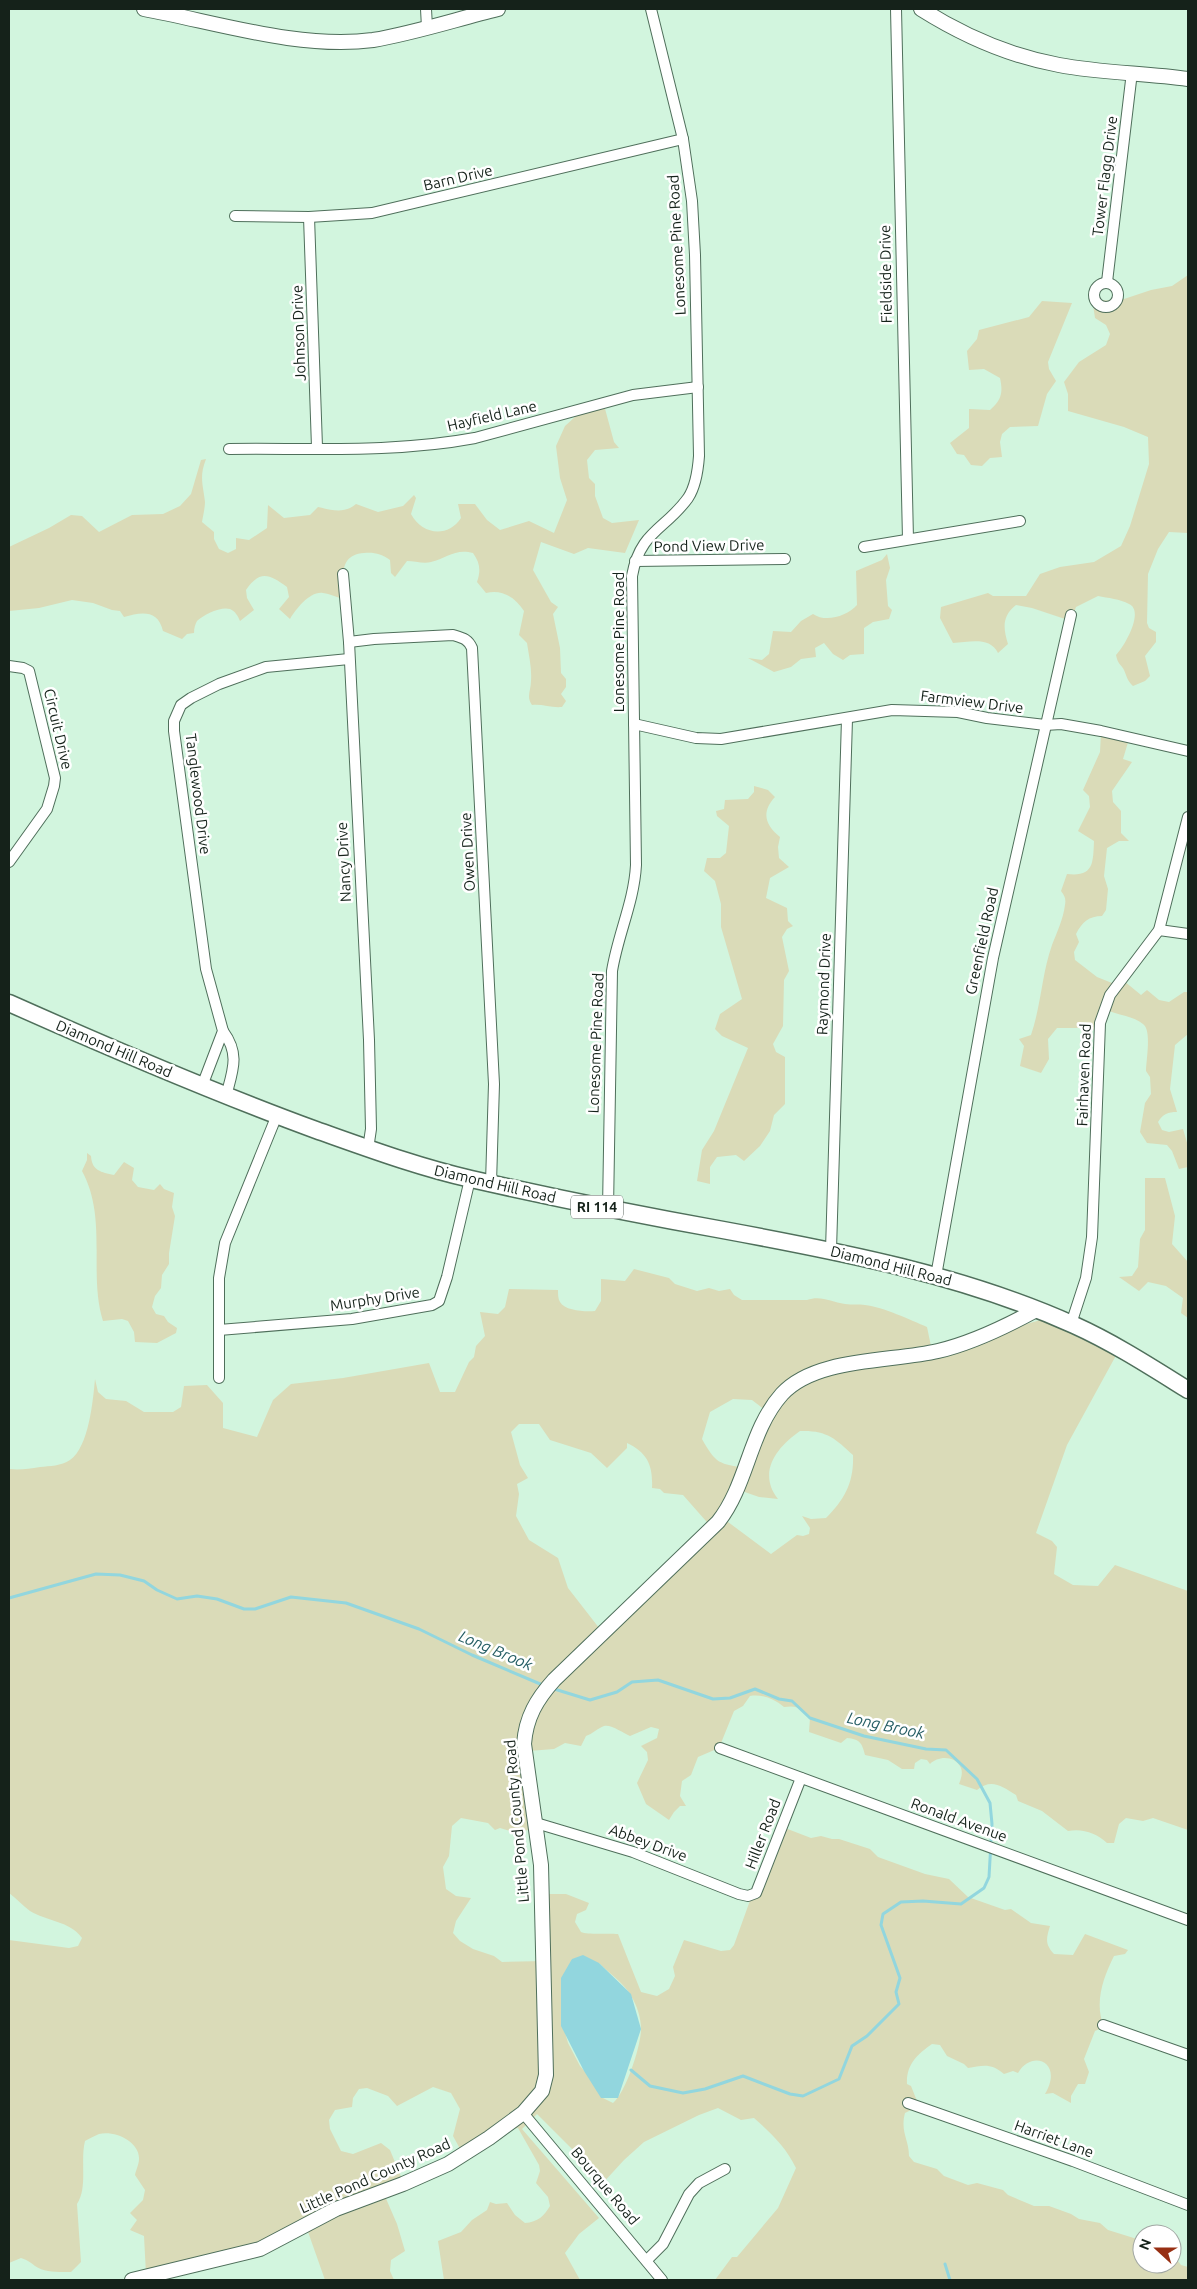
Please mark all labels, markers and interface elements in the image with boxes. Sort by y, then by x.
street label: Tower Flagg Drive [1089,115,1120,237]
street label: Barn Drive [422,161,494,194]
street label: Lonesome Pine Road [664,174,689,316]
street label: Fieldside Drive [876,225,895,323]
street label: Johnson Drive [288,285,309,381]
street label: Hayfield Lane [445,397,538,434]
street label: Pond View Drive [653,536,765,555]
street label: Lonesome Pine Road [610,572,627,712]
street label: Circuit Drive [41,687,76,771]
street label: Farmview Drive [920,687,1024,716]
street label: Tanglewood Drive [183,732,214,855]
street label: Owen Drive [457,812,478,892]
street label: Nancy Drive [333,822,354,903]
street label: Greenfield Road [962,886,1001,996]
street label: Raymond Drive [813,933,834,1035]
street label: Lonesome Pine Road [585,972,606,1114]
street label: Diamond Hill Road [54,1016,175,1081]
street label: Fairhaven Road [1073,1023,1094,1127]
street label: Diamond Hill Road [433,1161,558,1206]
road number: RI 114 [571,1196,623,1218]
street label: Diamond Hill Road [829,1242,954,1289]
street label: Murphy Drive [329,1283,421,1314]
water label: Long Brook [456,1626,536,1674]
water label: Long Brook [846,1708,927,1742]
street label: Little Pond County Road [501,1739,532,1903]
street label: Ronald Avenue [909,1794,1010,1845]
street label: Hiller Road [741,1796,784,1871]
street label: Abbey Drive [607,1821,689,1864]
street label: Harriet Lane [1012,2116,1096,2161]
street label: Little Pond County Road [297,2135,453,2217]
street label: Bourque Road [568,2143,643,2228]
north arrow [1132,2224,1182,2274]
text: N [1136,2237,1154,2252]

